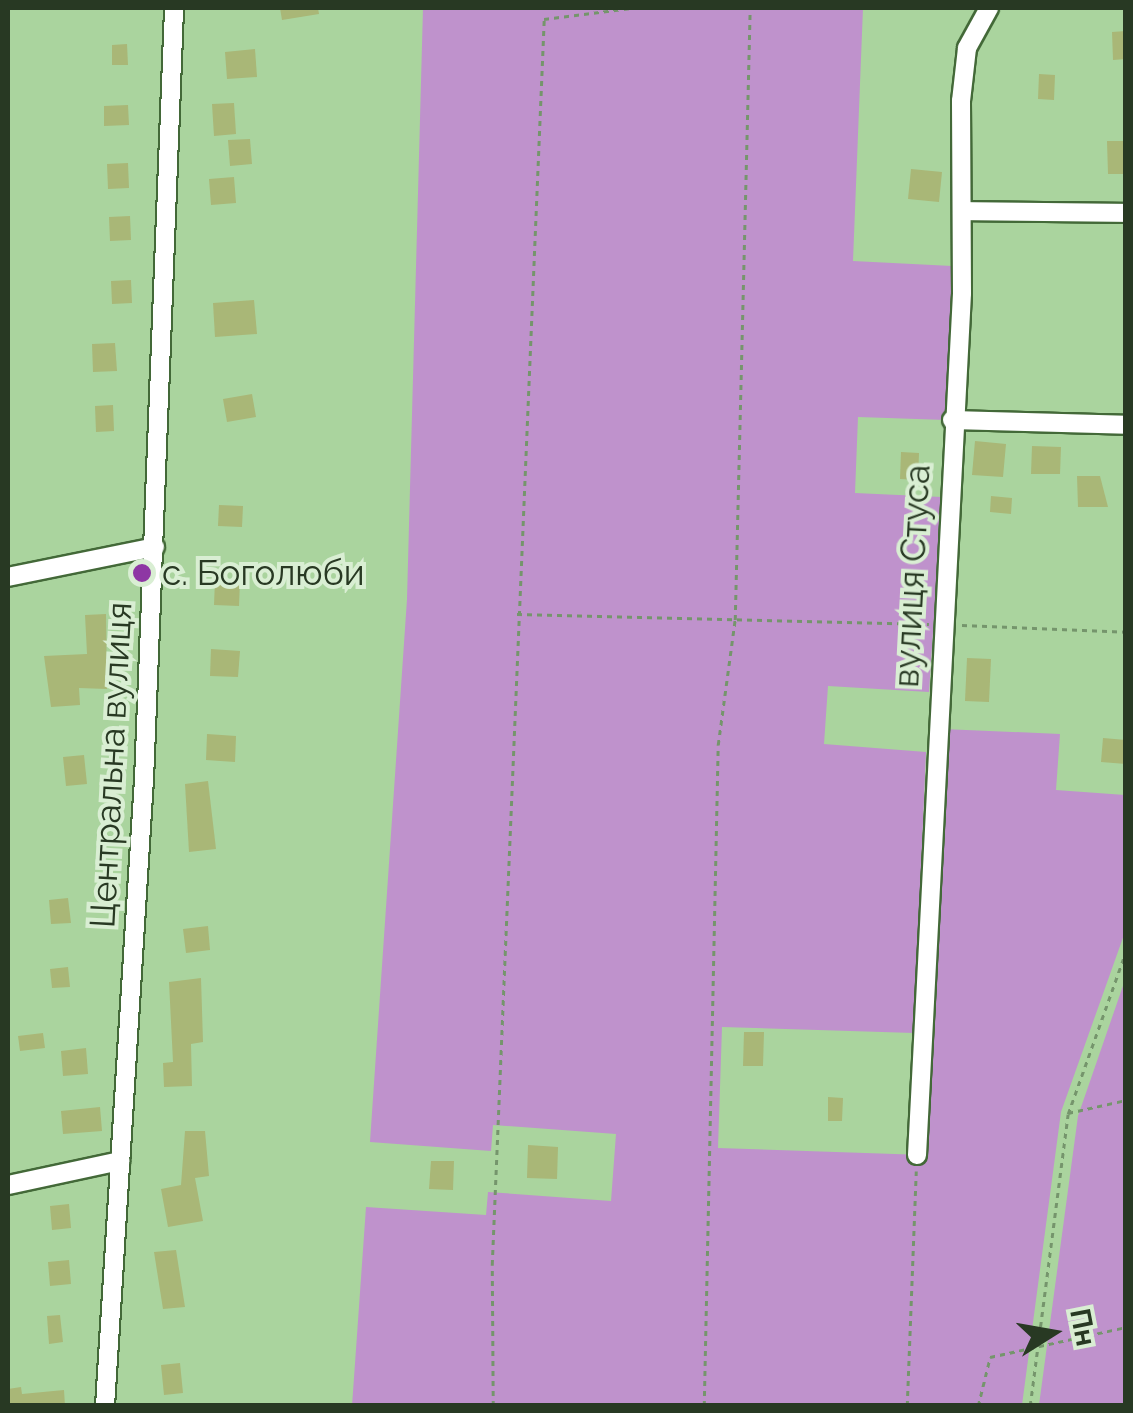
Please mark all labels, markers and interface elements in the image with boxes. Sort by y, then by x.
street label: вулиця Стуса [885,464,939,688]
place label: с. Боголюби [162,552,365,594]
marker: с. Боголюби [131,562,153,584]
street label: Центральна вулиця [81,601,141,929]
north arrow [1003,1283,1103,1383]
text: Пн [1063,1306,1103,1349]

